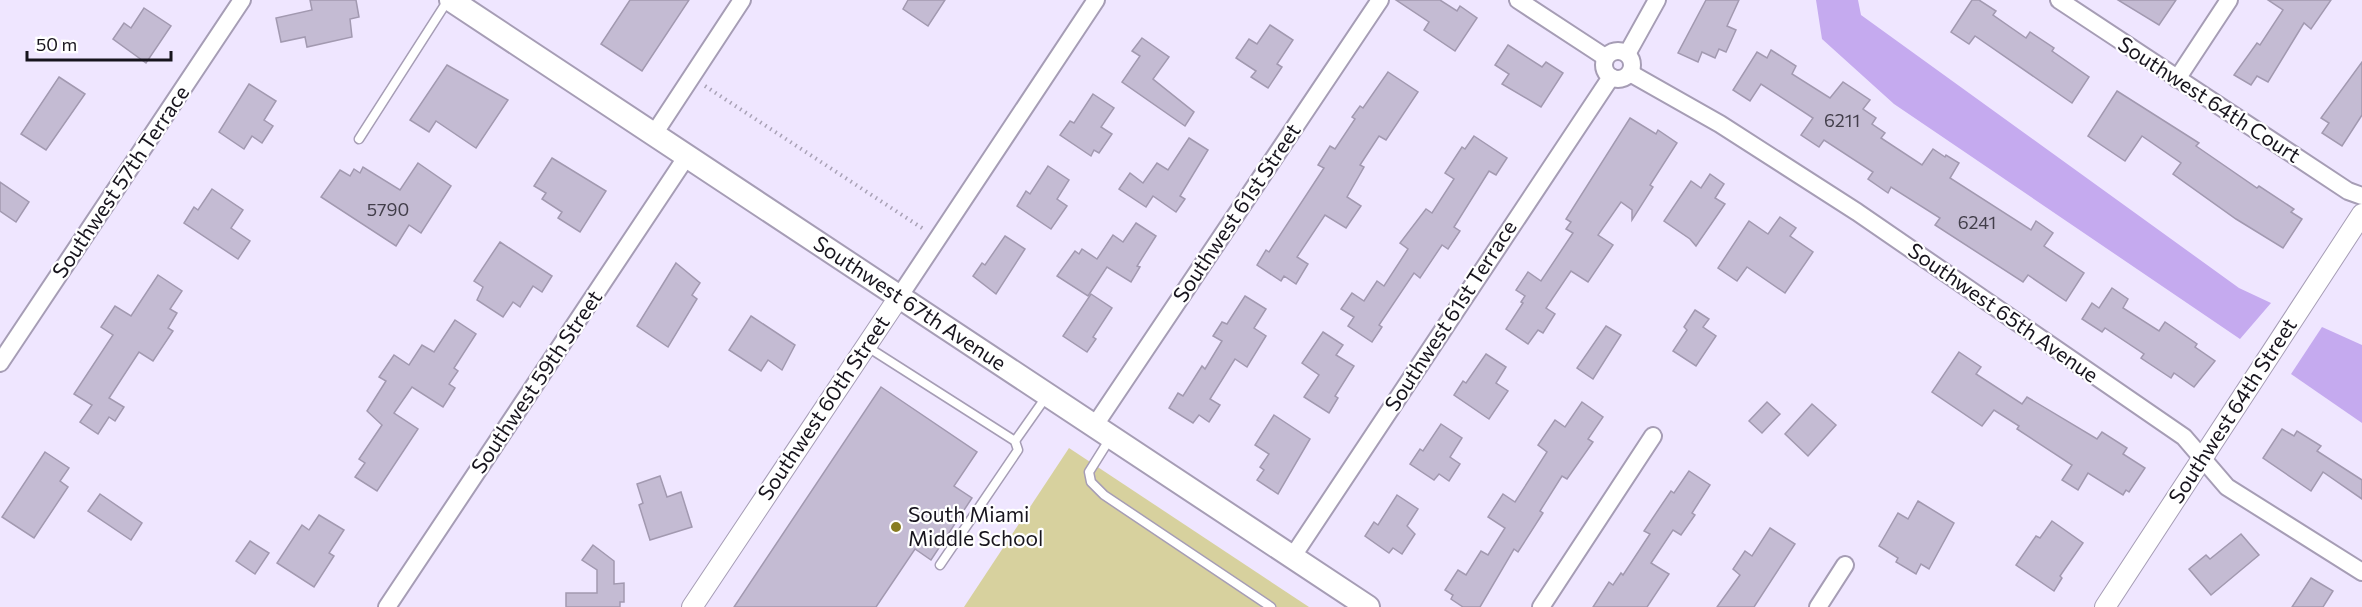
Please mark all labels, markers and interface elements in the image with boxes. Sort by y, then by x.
scale bar [27,24,171,62]
street label: Southwest 64th Court [2114,30,2306,167]
text: 50 m [36,33,77,55]
street label: Southwest 57th Terrace [46,80,193,282]
house number: 6211 [1824,109,1860,131]
street label: Southwest 61st Street [1167,118,1305,306]
house number: 5790 [367,198,409,220]
house number: 6241 [1958,211,1996,233]
street label: Southwest 61st Terrace [1379,215,1521,415]
street label: Southwest 67th Avenue [810,230,1011,375]
street label: Southwest 65th Avenue [1904,237,2104,387]
street label: Southwest 59th Street [465,285,606,477]
street label: Southwest 60th Street [752,310,894,504]
street label: Southwest 64th Street [2162,313,2301,508]
place label: South Miami Middle School [908,501,1043,550]
marker: South Miami Middle School [889,520,903,534]

